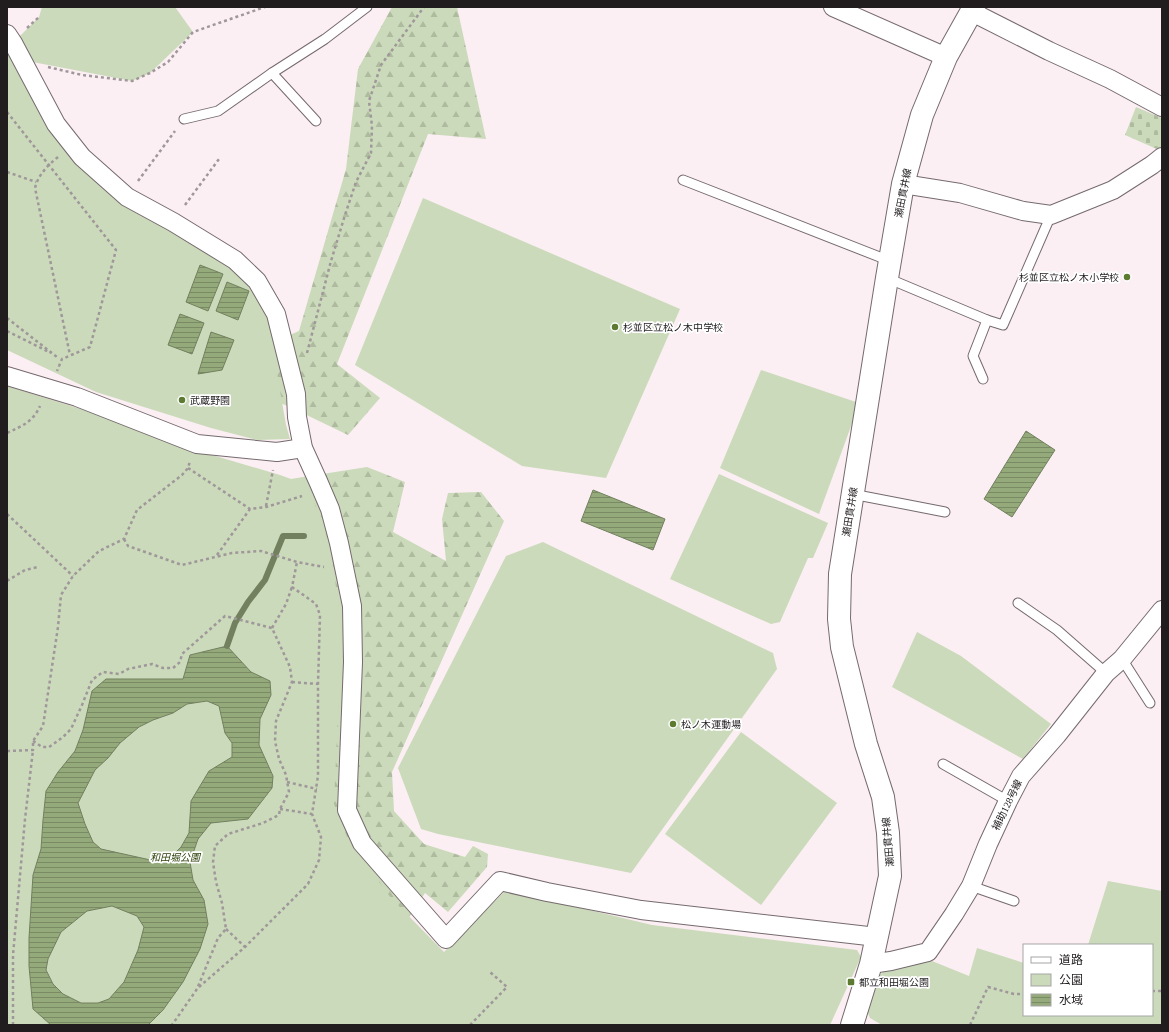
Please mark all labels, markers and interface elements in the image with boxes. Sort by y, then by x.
street label: 瀬田貫井線 [893,167,913,219]
place label: 杉並区立松ノ木小学校 [1019,272,1119,283]
marker: 杉並区立松ノ木小学校 [1122,272,1132,282]
marker: 杉並区立松ノ木中学校 [610,322,620,332]
place label: 杉並区立松ノ木中学校 [623,322,723,333]
marker: 武蔵野園 [177,395,187,405]
place label: 武蔵野園 [190,395,230,406]
street label: 瀬田貫井線 [841,486,859,538]
marker: 松ノ木運動場 [668,719,678,729]
place label: 松ノ木運動場 [681,719,741,730]
street label: 補助128号線 [990,778,1024,832]
street label: 瀬田貫井線 [880,817,896,867]
park label: 和田堀公園 [150,852,202,863]
legend [1023,944,1153,1016]
text: 道路 [1059,953,1083,967]
text: 公園 [1059,973,1083,987]
marker: 都立和田堀公園 [846,977,856,987]
place label: 都立和田堀公園 [859,977,929,988]
text: 水域 [1059,993,1083,1007]

